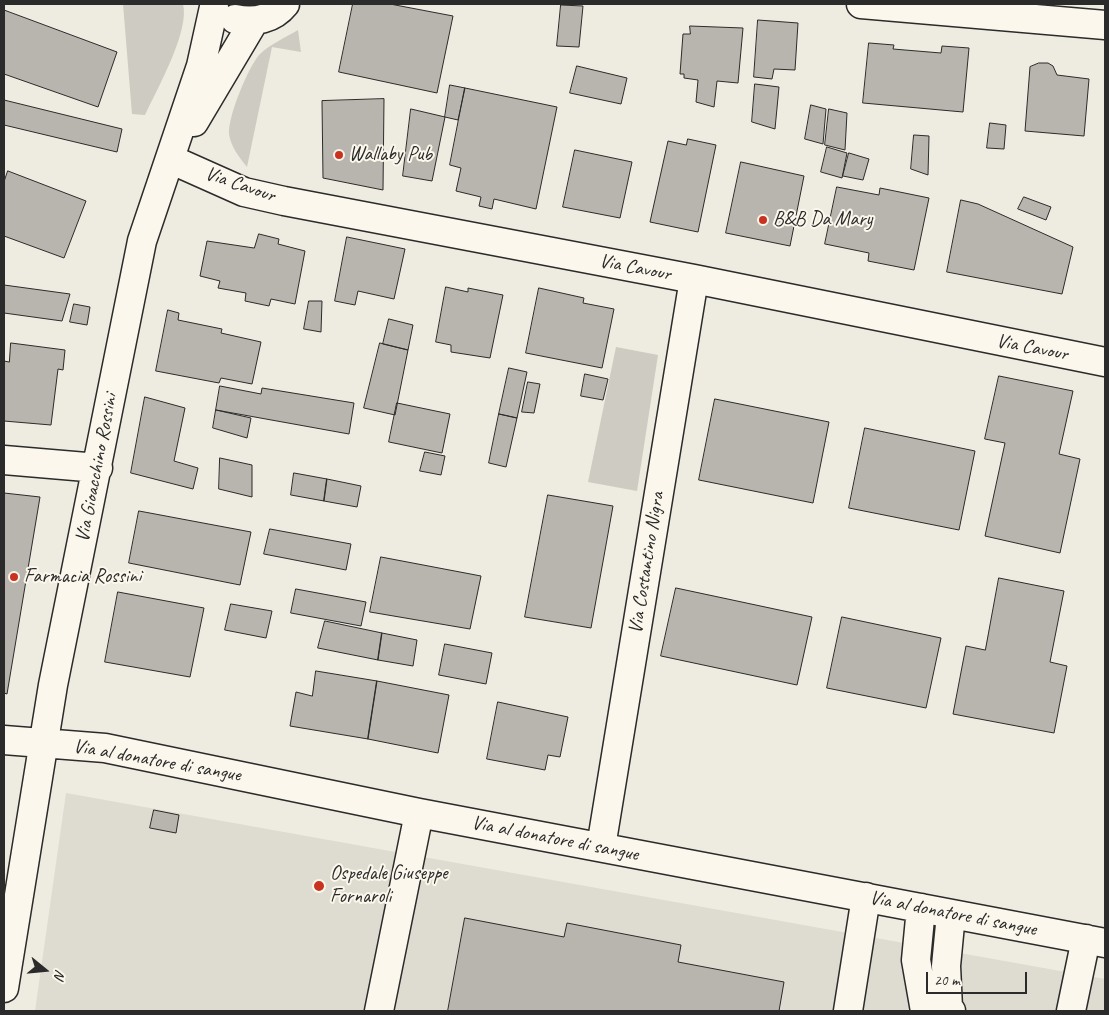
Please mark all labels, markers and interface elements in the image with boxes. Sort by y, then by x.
place label: Wallaby Pub [349,143,432,167]
marker: Wallaby Pub [333,149,345,161]
street label: Via Cavour [202,162,278,208]
place label: B&B Da Mary [773,208,872,232]
marker: B&B Da Mary [757,214,769,226]
street label: Via Cavour [597,249,673,287]
street label: Via Cavour [994,329,1070,367]
street label: Via Gioacchino Rossini [71,392,123,544]
street label: Via Costantino Nigra [624,490,670,636]
place label: Farmacia Rossini [24,565,141,589]
marker: Farmacia Rossini [8,571,20,583]
street label: Via al donatore di sangue [71,734,243,788]
street label: Via al donatore di sangue [470,811,640,867]
place label: Ospedale Giuseppe Fornaroli [330,862,448,909]
marker: Ospedale Giuseppe Fornaroli [312,879,326,893]
street label: Via al donatore di sangue [868,886,1038,942]
north arrow [20,945,70,995]
scale bar [929,962,1030,994]
text: N [50,968,69,981]
text: 20 m [934,971,960,990]

